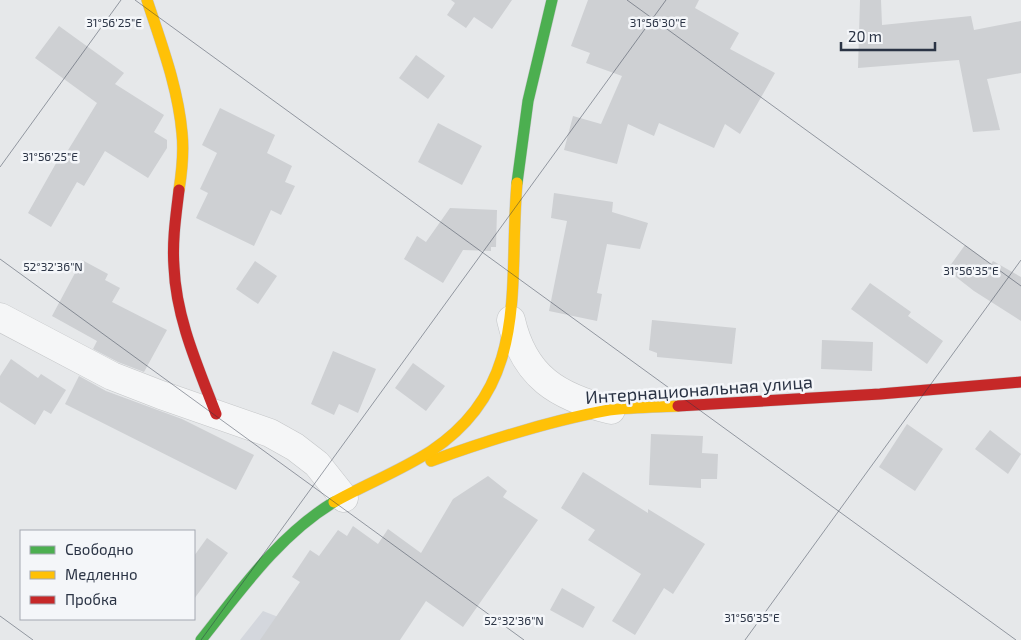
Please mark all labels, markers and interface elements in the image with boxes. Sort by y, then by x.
text: 31°56'25"E [86,15,142,29]
text: 31°56'30"E [630,15,687,29]
scale bar [841,20,935,52]
text: 20 m [848,27,882,45]
text: 31°56'25"E [22,149,78,163]
text: 52°32'36"N [23,259,83,273]
text: 31°56'35"E [943,263,999,277]
street label: Интернациональная улица [584,370,814,408]
legend [20,530,195,620]
text: Свободно [65,540,134,558]
text: Медленно [65,565,138,583]
text: Пробка [65,590,117,608]
text: 31°56'35"E [724,610,780,624]
text: 52°32'36"N [484,613,544,627]

